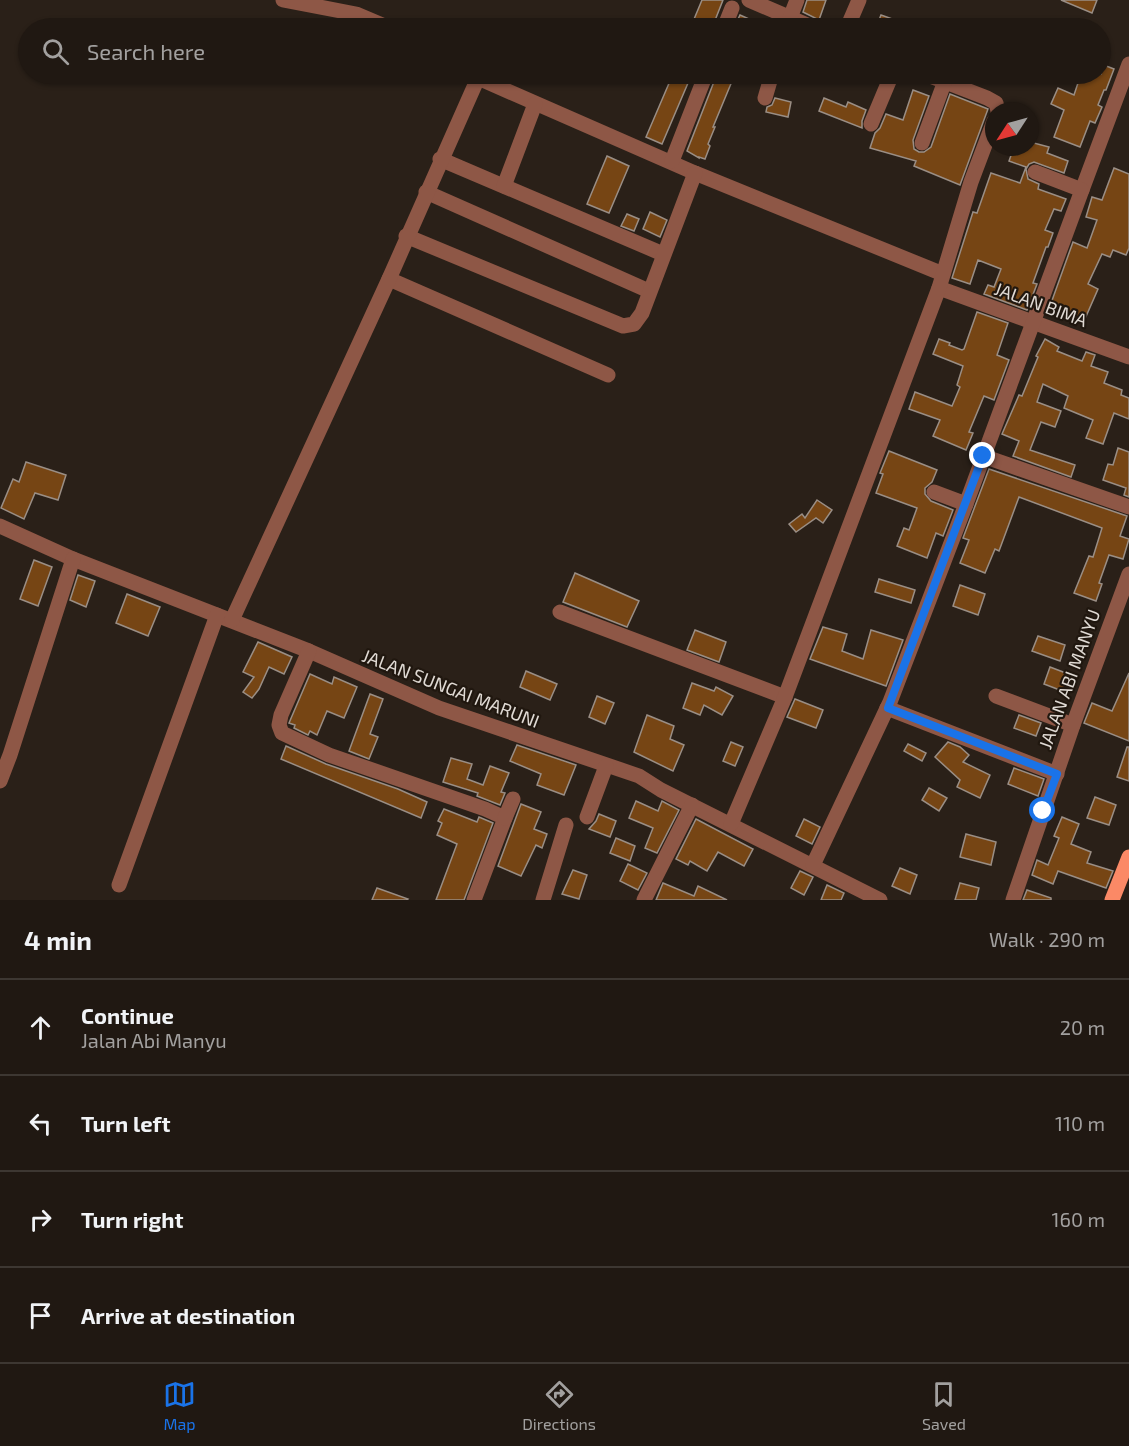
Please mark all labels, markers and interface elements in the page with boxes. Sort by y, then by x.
search box [18,18,1111,84]
icon: search [39,35,72,68]
text: Search here [87,38,205,64]
north arrow [985,102,1039,156]
street label: JALAN BIMA [992,277,1091,331]
route end [969,442,995,468]
street label: JALAN ABI MANYU [1034,606,1104,752]
street label: JALAN SUNGAI MARUNI [359,644,543,732]
route start [1029,797,1055,823]
text: 4 min [24,924,92,955]
text: Walk · 290 m [989,927,1105,951]
text: Continue [81,1002,174,1028]
icon: ahead [24,1011,57,1044]
text: 20 m [1060,1015,1105,1039]
text: Jalan Abi Manyu [81,1028,227,1052]
icon: left [24,1107,57,1140]
text: Turn left [81,1110,170,1136]
text: 110 m [1055,1111,1105,1135]
icon: right [24,1203,57,1236]
text: Turn right [81,1206,183,1232]
text: 160 m [1052,1207,1105,1231]
icon: arrive [24,1299,57,1332]
text: Arrive at destination [81,1302,295,1328]
tab: Map [163,1378,196,1433]
tab: Directions [522,1378,596,1433]
tab: Saved [922,1378,966,1433]

